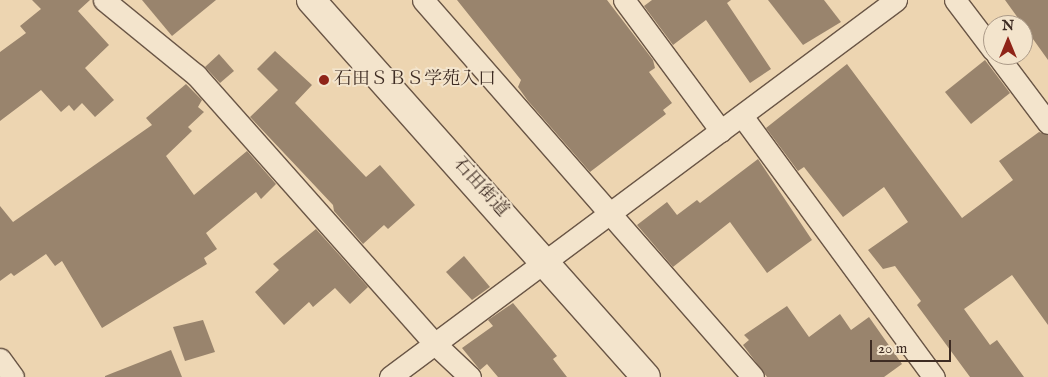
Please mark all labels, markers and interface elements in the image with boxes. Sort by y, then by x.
north arrow [983,15,1033,65]
text: N [1002,17,1014,35]
place label: 石田ＳＢＳ学苑入口 [334,69,496,91]
marker: 石田ＳＢＳ学苑入口 [318,74,330,86]
street label: 石田街道 [448,154,512,222]
scale bar [873,330,954,362]
text: 20 m [878,339,907,358]

